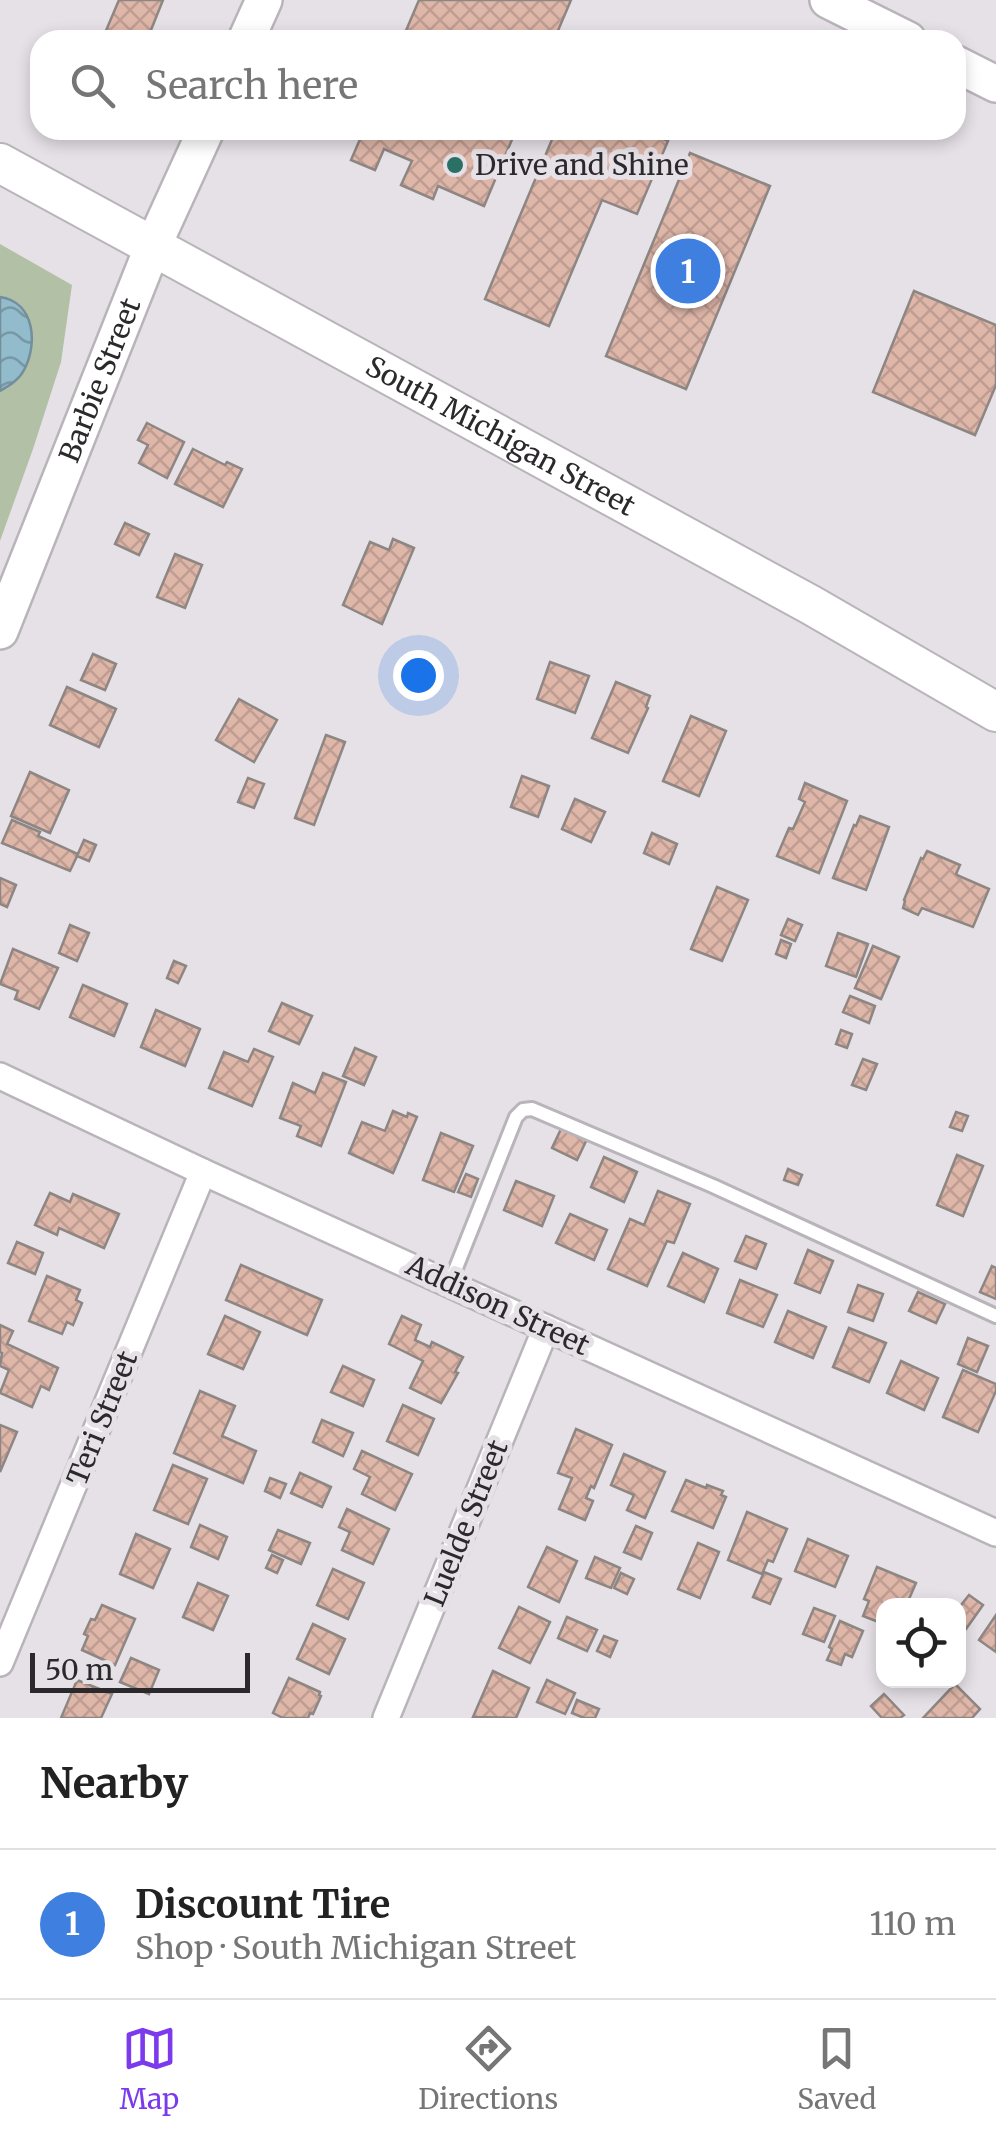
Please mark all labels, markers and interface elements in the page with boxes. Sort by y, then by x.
search box [30,30,966,140]
icon: search [65,58,120,113]
text: Search here [145,62,358,109]
place label: Drive and Shine [475,147,689,183]
marker: Drive and Shine [444,154,466,176]
pin: 1 [656,234,720,308]
street label: Barbie Street [51,293,149,467]
street label: South Michigan Street [360,348,641,524]
your location [393,650,444,701]
street label: Addison Street [400,1246,595,1363]
street label: Teri Street [59,1346,145,1490]
street label: Luelde Street [416,1435,516,1611]
map controls [876,1598,966,1688]
button: locate [876,1598,966,1688]
scale bar [30,1648,250,1692]
text: 50 m [45,1652,113,1688]
text: Nearby [40,1757,188,1809]
text: Discount Tire [135,1881,390,1928]
text: 1 [65,1904,80,1944]
text: 110 m [869,1904,956,1944]
text: Shop · South Michigan Street [135,1928,576,1968]
tab: Map [119,2021,179,2117]
tab: Directions [418,2021,558,2117]
tab: Saved [797,2021,876,2117]

